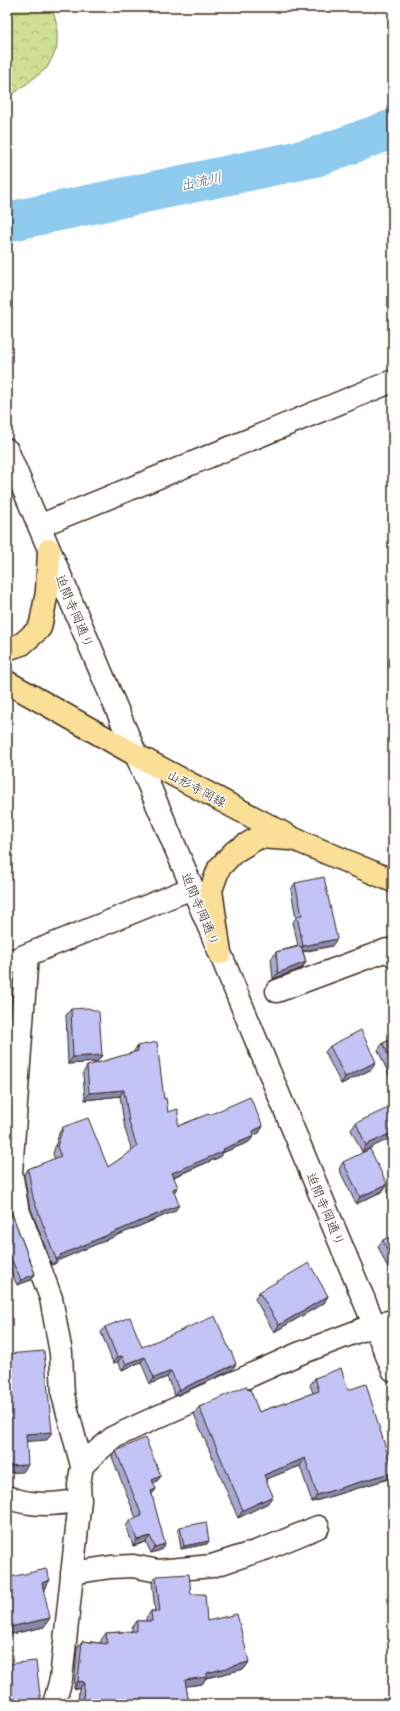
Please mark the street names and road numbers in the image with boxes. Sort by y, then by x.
street label: 迫間寺岡通り [51,572,98,651]
street label: 山形寺岡線 [164,766,230,813]
street label: 迫間寺岡通り [177,870,224,949]
street label: 迫間寺岡通り [302,1170,349,1249]

